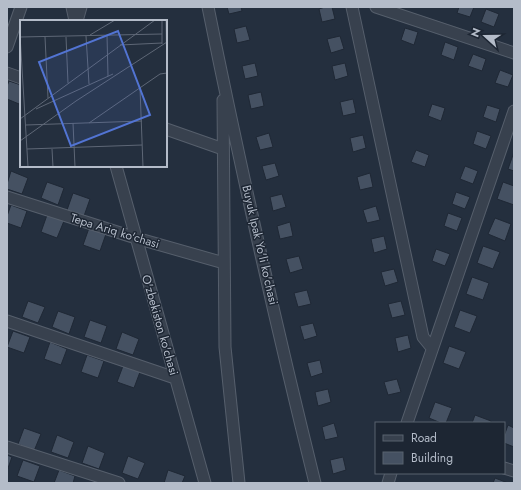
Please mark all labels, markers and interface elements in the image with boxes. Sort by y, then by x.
north arrow [465,16,505,56]
inset map [20,20,167,167]
text: N [467,25,485,39]
street label: Buyuk Ipak Yo'li ko'chasi [237,183,283,307]
street label: Tepa Ariq ko'chasi [68,209,162,253]
street label: O'zbekiston ko'chasi [137,273,183,377]
legend [375,422,505,474]
text: Road [411,429,437,447]
text: Building [411,449,453,467]

